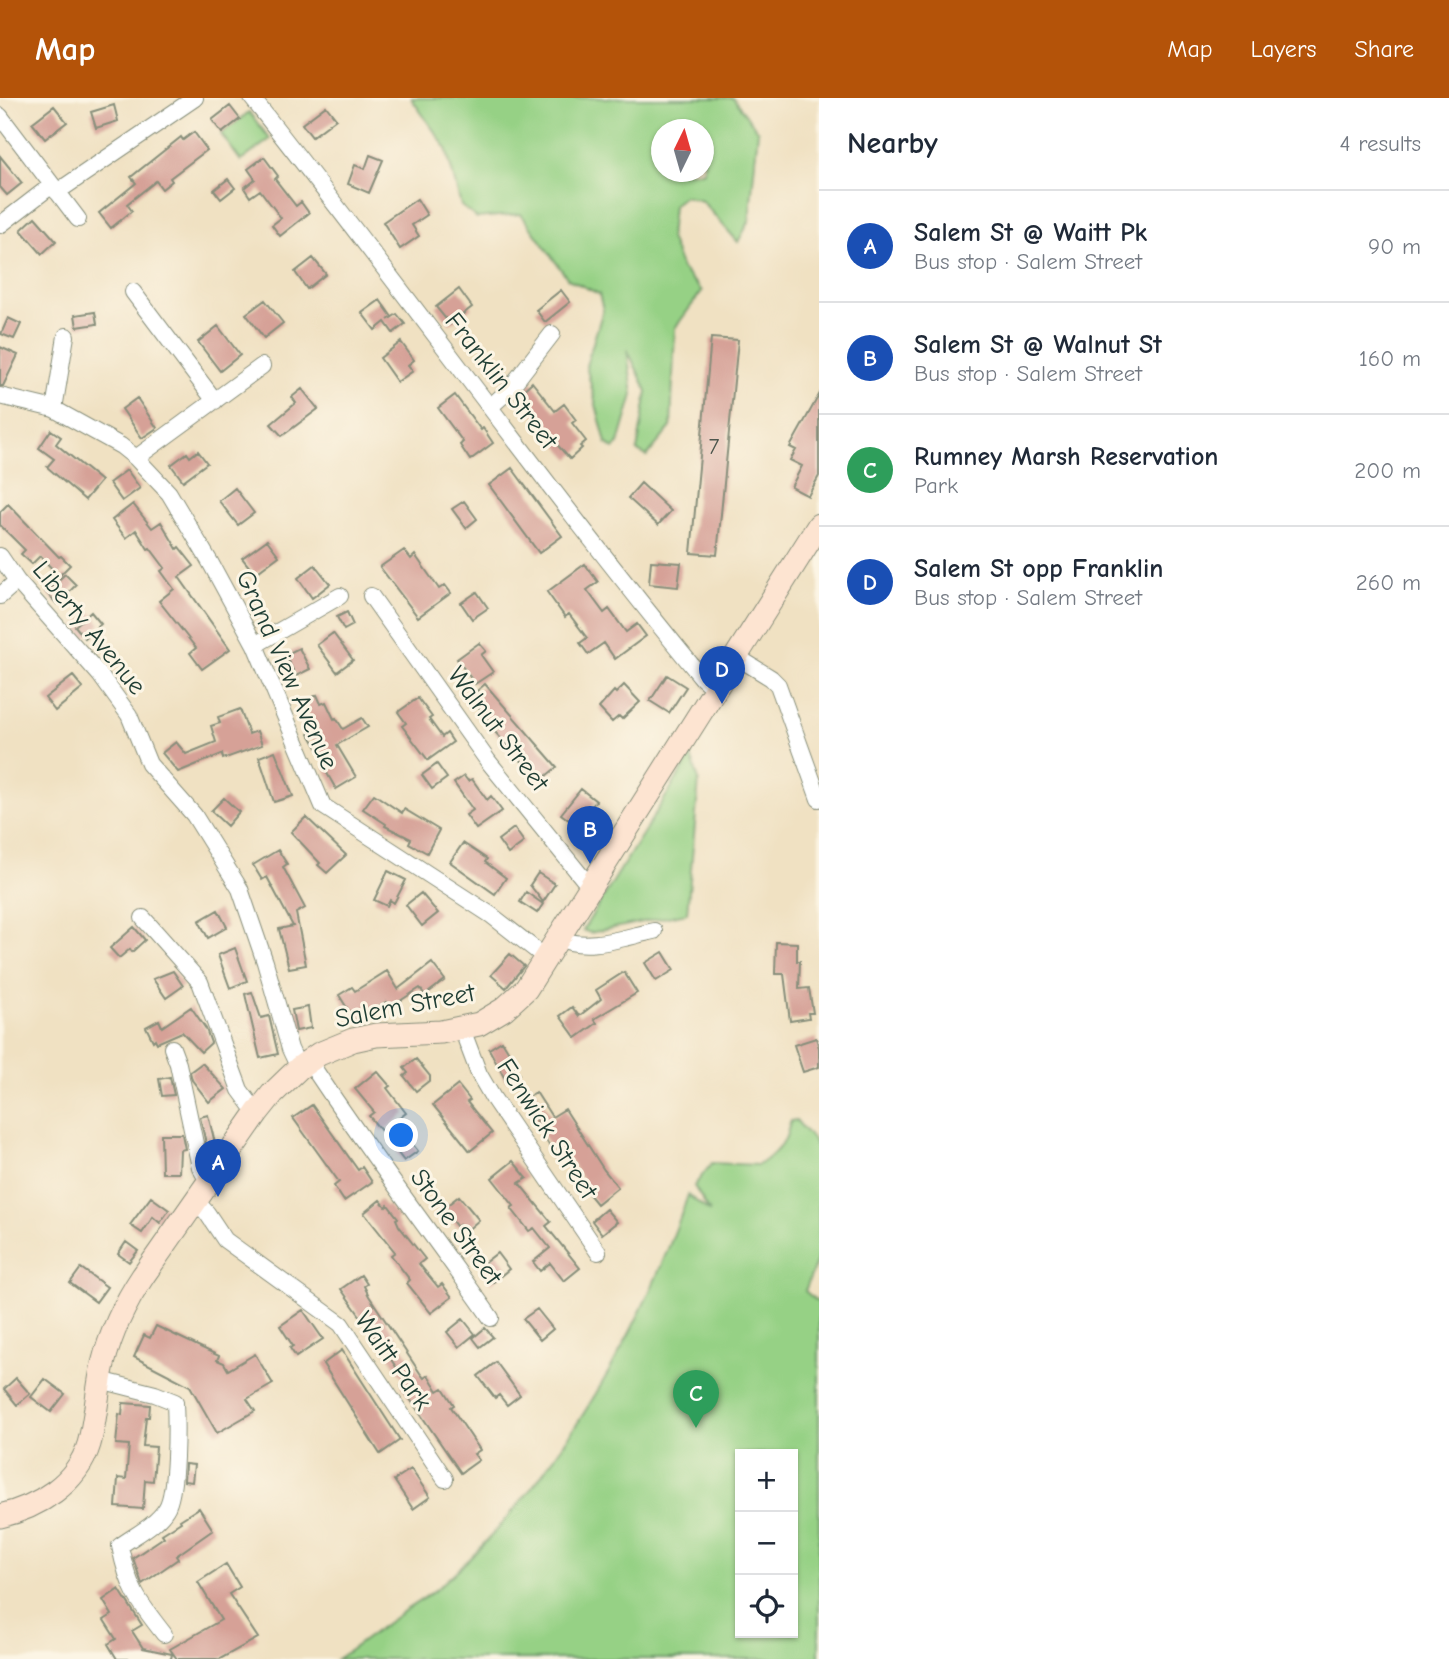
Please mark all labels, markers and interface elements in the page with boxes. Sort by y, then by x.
text: Map [35,30,96,68]
text: Map [1167,35,1213,63]
text: Layers [1251,35,1316,63]
text: Share [1354,35,1414,63]
north arrow [651,119,714,182]
text: Nearby [847,126,938,161]
text: 4 results [1339,130,1421,157]
text: Salem St @ Waitt Pk [914,218,1147,248]
text: A [864,233,876,260]
text: 90 m [1368,233,1421,260]
text: Bus stop · Salem Street [914,248,1142,275]
street label: Franklin Street [438,307,565,456]
text: Salem St @ Walnut St [914,330,1162,360]
text: B [863,345,877,372]
text: 160 m [1359,345,1421,372]
text: Bus stop · Salem Street [914,360,1142,387]
house number: 7 [709,433,720,460]
text: Rumney Marsh Reservation [914,442,1219,472]
text: C [863,457,877,484]
text: 200 m [1354,457,1421,484]
text: Park [914,472,958,499]
text: Salem St opp Franklin [914,554,1163,584]
street label: Liberty Avenue [26,555,152,701]
street label: Grand View Avenue [230,566,344,774]
text: D [863,569,877,596]
text: 260 m [1356,569,1421,596]
text: Bus stop · Salem Street [914,584,1142,611]
pin: D [699,646,745,704]
street label: Walnut Street [441,661,556,799]
pin: B [567,806,613,864]
street label: Salem Street [333,977,479,1034]
street label: Fenwick Street [490,1053,604,1206]
your location [384,1118,418,1152]
pin: A [195,1139,241,1197]
street label: Stone Street [404,1163,509,1292]
street label: Waitt Park [348,1306,438,1416]
pin: C [673,1370,719,1428]
map controls [735,1449,798,1638]
button: + [735,1449,798,1512]
button: − [735,1512,798,1575]
button: locate [735,1575,798,1638]

